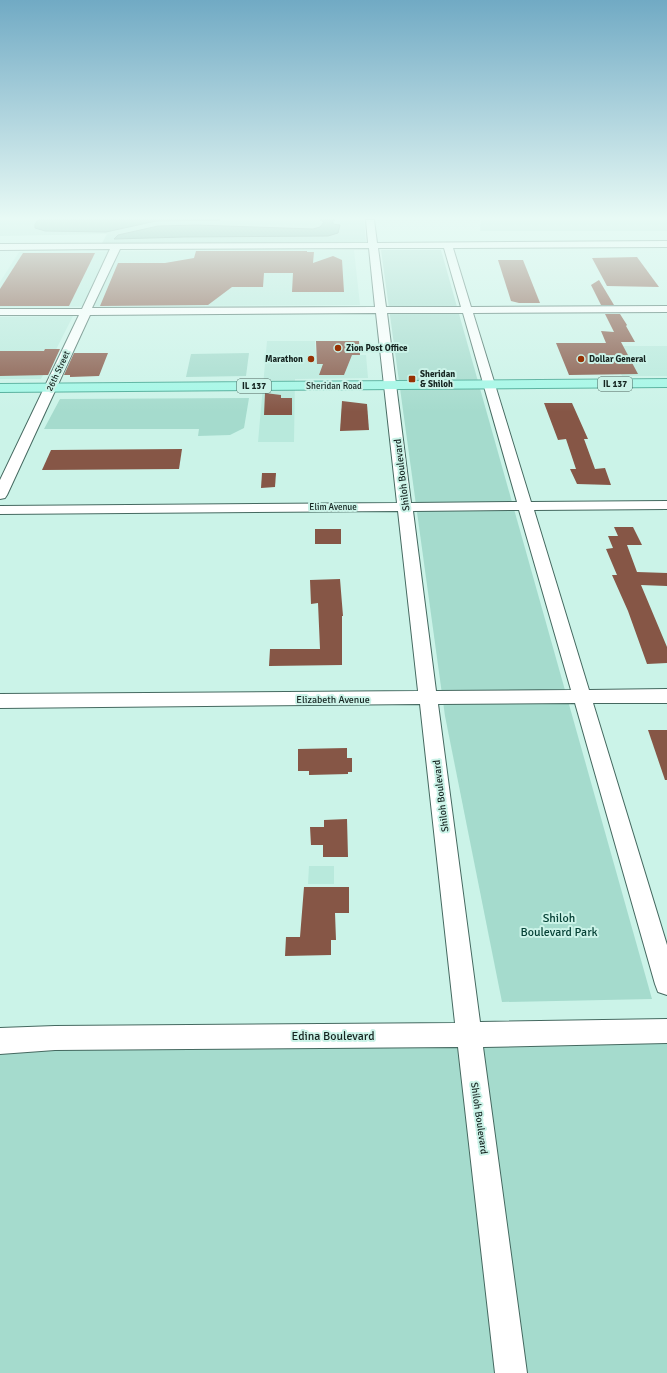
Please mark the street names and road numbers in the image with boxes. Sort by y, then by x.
street label: 26th Street [44,349,73,393]
road number: IL 137 [598,377,632,391]
road number: IL 137 [237,379,271,393]
street label: Sheridan Road [306,381,362,392]
street label: Shiloh Boulevard [392,438,412,512]
street label: Elim Avenue [309,502,357,513]
street label: Elizabeth Avenue [296,694,370,706]
street label: Shiloh Boulevard [431,759,451,833]
street label: Edina Boulevard [291,1029,375,1044]
street label: Shiloh Boulevard [468,1081,490,1155]

